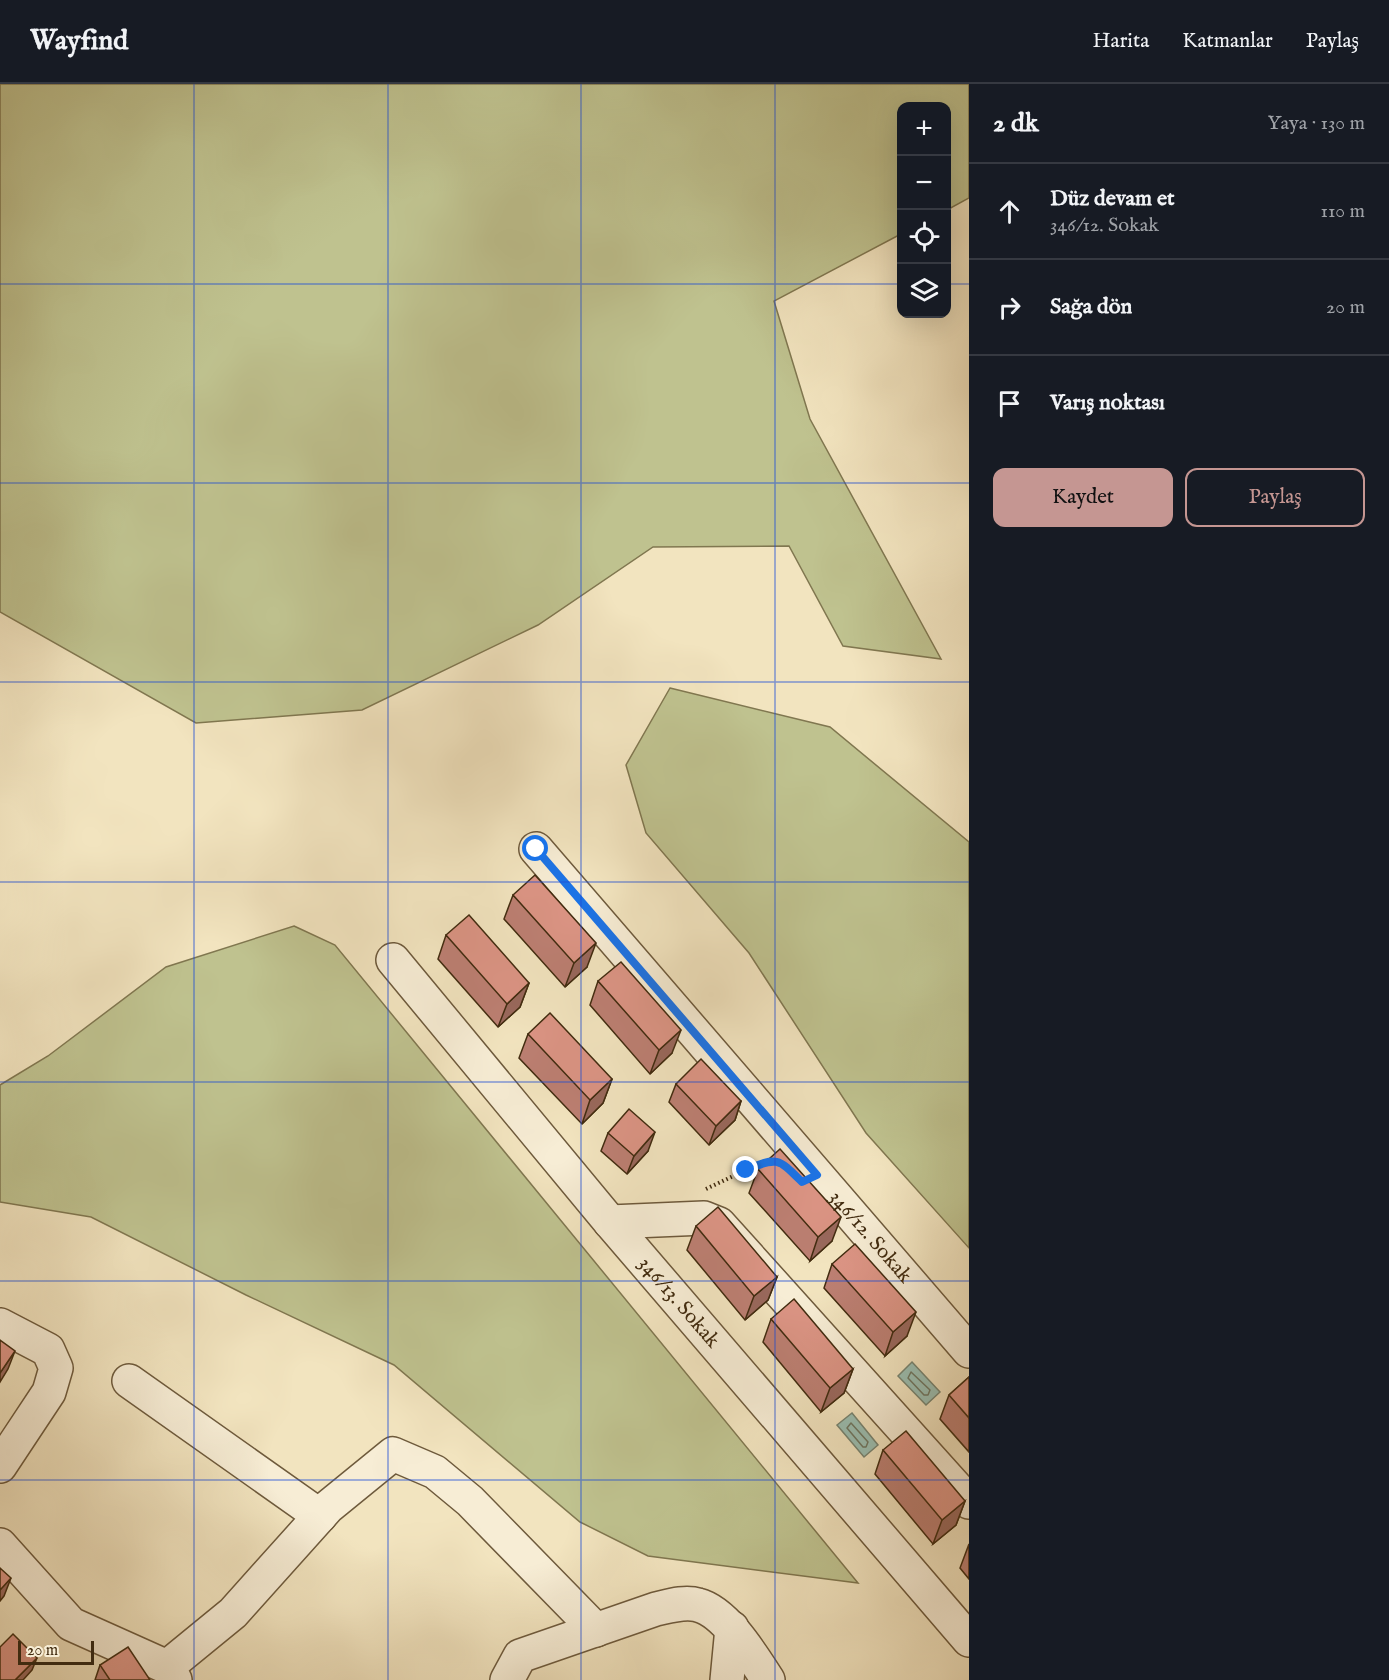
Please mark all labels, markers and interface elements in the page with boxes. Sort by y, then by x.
text: Wayfind [30,24,128,59]
text: Harita [1093,28,1149,55]
text: Katmanlar [1182,28,1273,55]
text: Paylaş [1306,28,1359,55]
map controls [897,102,951,318]
button: + [897,102,951,156]
text: 2 dk [993,107,1039,140]
text: Yaya · 130 m [1267,111,1365,136]
button: − [897,156,951,210]
text: Düz devam et [1050,185,1175,213]
icon: ahead [993,195,1026,228]
text: 110 m [1321,199,1365,224]
button: locate [897,210,951,264]
text: 346/12. Sokak [1050,213,1159,238]
button: layers [897,264,951,318]
icon: right [993,291,1026,324]
text: Sağa dön [1050,293,1132,321]
text: 20 m [1326,295,1365,320]
icon: arrive [993,387,1026,420]
text: Varış noktası [1050,389,1165,417]
button: Kaydet [993,468,1173,527]
button: Paylaş [1185,468,1365,527]
route start [522,835,548,861]
route end [732,1156,758,1182]
street label: 346/12. Sokak [823,1185,919,1289]
street label: 346/13. Sokak [632,1251,726,1354]
scale bar [18,1638,94,1666]
text: 20 m [27,1641,58,1661]

